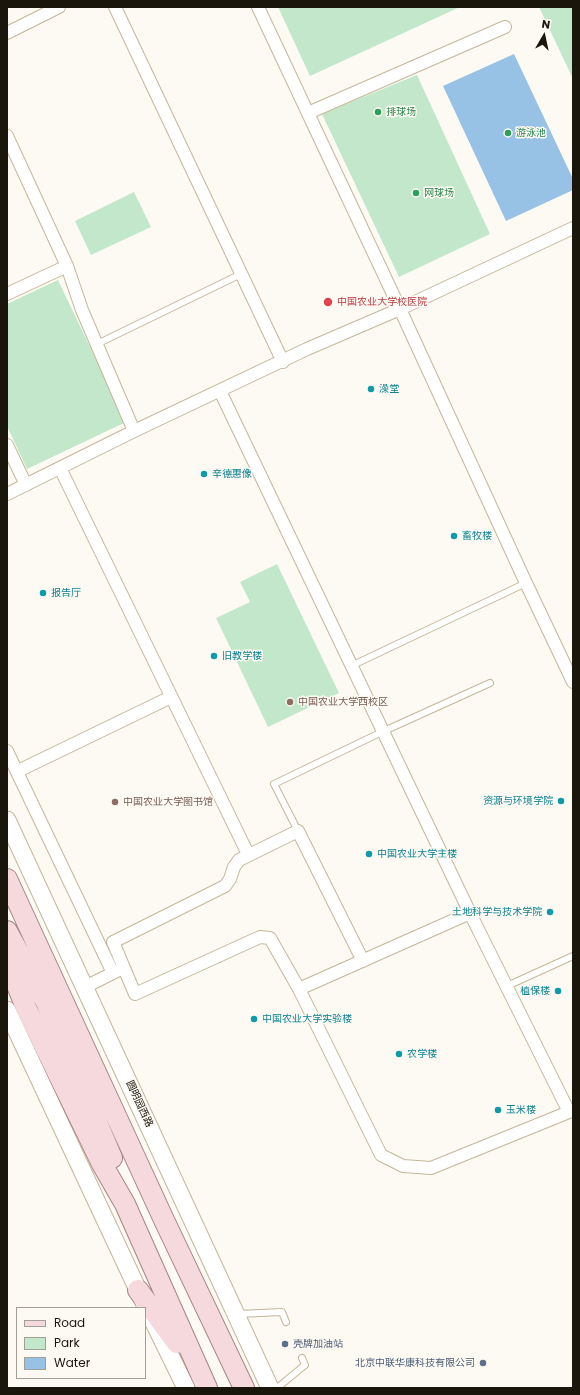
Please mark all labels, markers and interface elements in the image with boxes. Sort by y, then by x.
north arrow [524,16,564,56]
text: N [541,16,551,33]
place label: 排球场 [386,106,416,118]
marker: 排球场 [373,107,383,117]
place label: 游泳池 [516,127,546,139]
marker: 游泳池 [503,128,513,138]
place label: 网球场 [424,187,454,199]
marker: 网球场 [411,188,421,198]
marker: 中国农业大学校医院 [322,296,334,308]
place label: 中国农业大学校医院 [337,296,427,308]
place label: 澡堂 [379,383,399,395]
marker: 澡堂 [366,384,376,394]
place label: 辛德惠像 [212,468,252,480]
marker: 辛德惠像 [199,469,209,479]
place label: 畜牧楼 [462,530,492,542]
marker: 畜牧楼 [449,531,459,541]
place label: 报告厅 [51,587,81,599]
marker: 报告厅 [38,588,48,598]
place label: 旧教学楼 [222,650,262,662]
marker: 旧教学楼 [209,651,219,661]
place label: 中国农业大学西校区 [298,696,388,708]
marker: 中国农业大学西校区 [285,697,295,707]
place label: 资源与环境学院 [483,795,553,807]
place label: 中国农业大学图书馆 [123,796,213,808]
marker: 资源与环境学院 [556,796,566,806]
marker: 中国农业大学图书馆 [110,797,120,807]
place label: 中国农业大学主楼 [377,848,457,860]
marker: 中国农业大学主楼 [364,849,374,859]
place label: 土地科学与技术学院 [452,906,542,918]
marker: 土地科学与技术学院 [545,907,555,917]
place label: 植保楼 [520,985,550,997]
marker: 植保楼 [553,986,563,996]
place label: 中国农业大学实验楼 [262,1013,352,1025]
marker: 中国农业大学实验楼 [249,1014,259,1024]
place label: 农学楼 [407,1048,437,1060]
marker: 农学楼 [394,1049,404,1059]
street label: 圆明园西路 [123,1079,155,1129]
place label: 玉米楼 [506,1104,536,1116]
marker: 玉米楼 [493,1105,503,1115]
legend [16,1307,146,1379]
text: Road [54,1314,85,1331]
text: Park [54,1334,80,1351]
place label: 壳牌加油站 [293,1338,343,1350]
marker: 壳牌加油站 [280,1339,290,1349]
text: Water [54,1354,90,1371]
place label: 北京中联华康科技有限公司 [355,1357,475,1369]
marker: 北京中联华康科技有限公司 [478,1358,488,1368]

